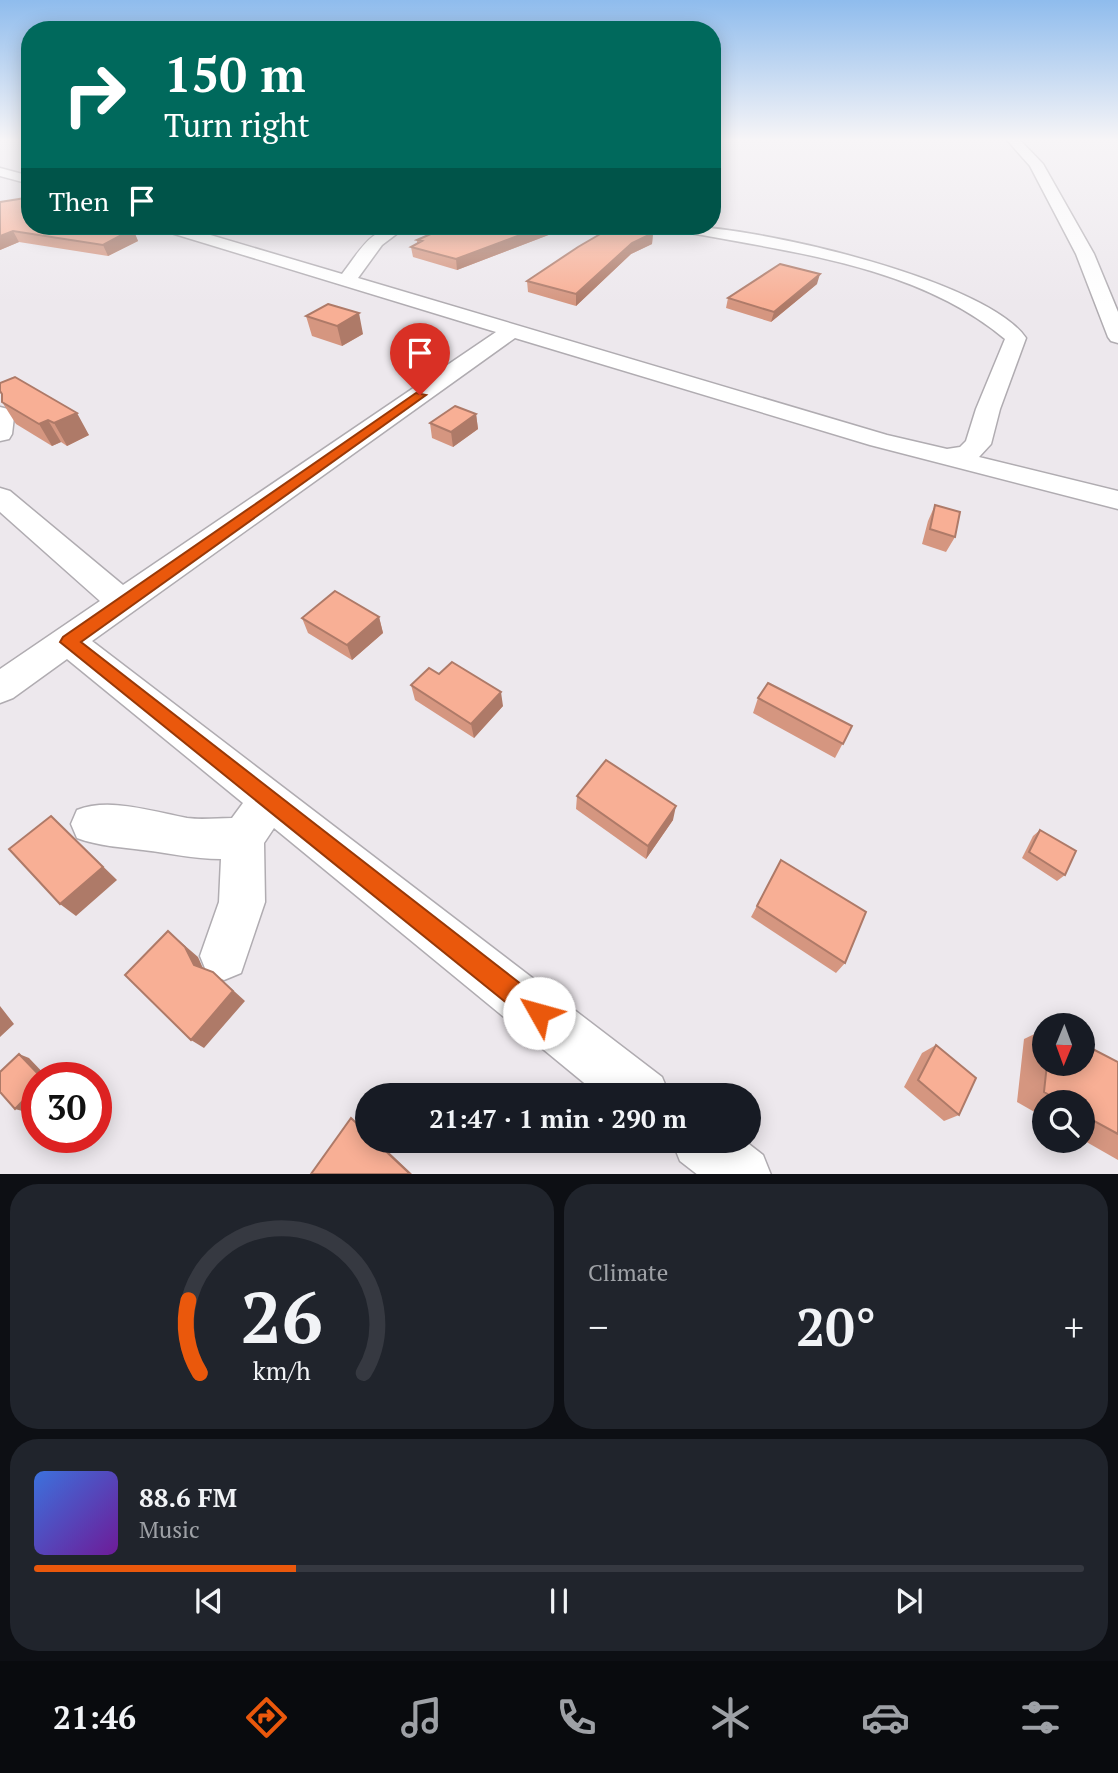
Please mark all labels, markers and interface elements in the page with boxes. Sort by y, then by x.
text: 150 m [164,41,306,106]
icon: right [49,49,140,140]
text: Turn right [164,104,310,146]
icon: arrive [123,182,161,220]
text: Then [49,184,109,218]
pin [390,323,450,395]
icon: arrive [401,334,439,372]
position arrow [502,976,576,1050]
north arrow [1032,1013,1096,1076]
map controls [1032,1013,1095,1153]
speed limit sign: 30 [21,1062,112,1153]
button: search [1032,1090,1095,1153]
text: 21:47 · 1 min · 290 m [429,1101,687,1135]
text: Climate [588,1257,668,1288]
text: 26 [241,1267,323,1364]
text: 20° [796,1292,876,1361]
text: − [588,1302,608,1352]
text: + [1064,1302,1084,1352]
text: km/h [253,1353,311,1386]
text: 88.6 FM [139,1480,237,1514]
text: Music [139,1514,200,1545]
icon: previous [190,1582,228,1620]
icon: pause [540,1582,578,1620]
icon: next [890,1582,928,1620]
icon: directions [242,1693,291,1742]
icon: music [397,1693,446,1742]
icon: phone [552,1693,601,1742]
icon: climate [706,1693,755,1742]
icon: car [861,1693,910,1742]
icon: filters [1016,1693,1065,1742]
text: 21:46 [53,1696,136,1738]

